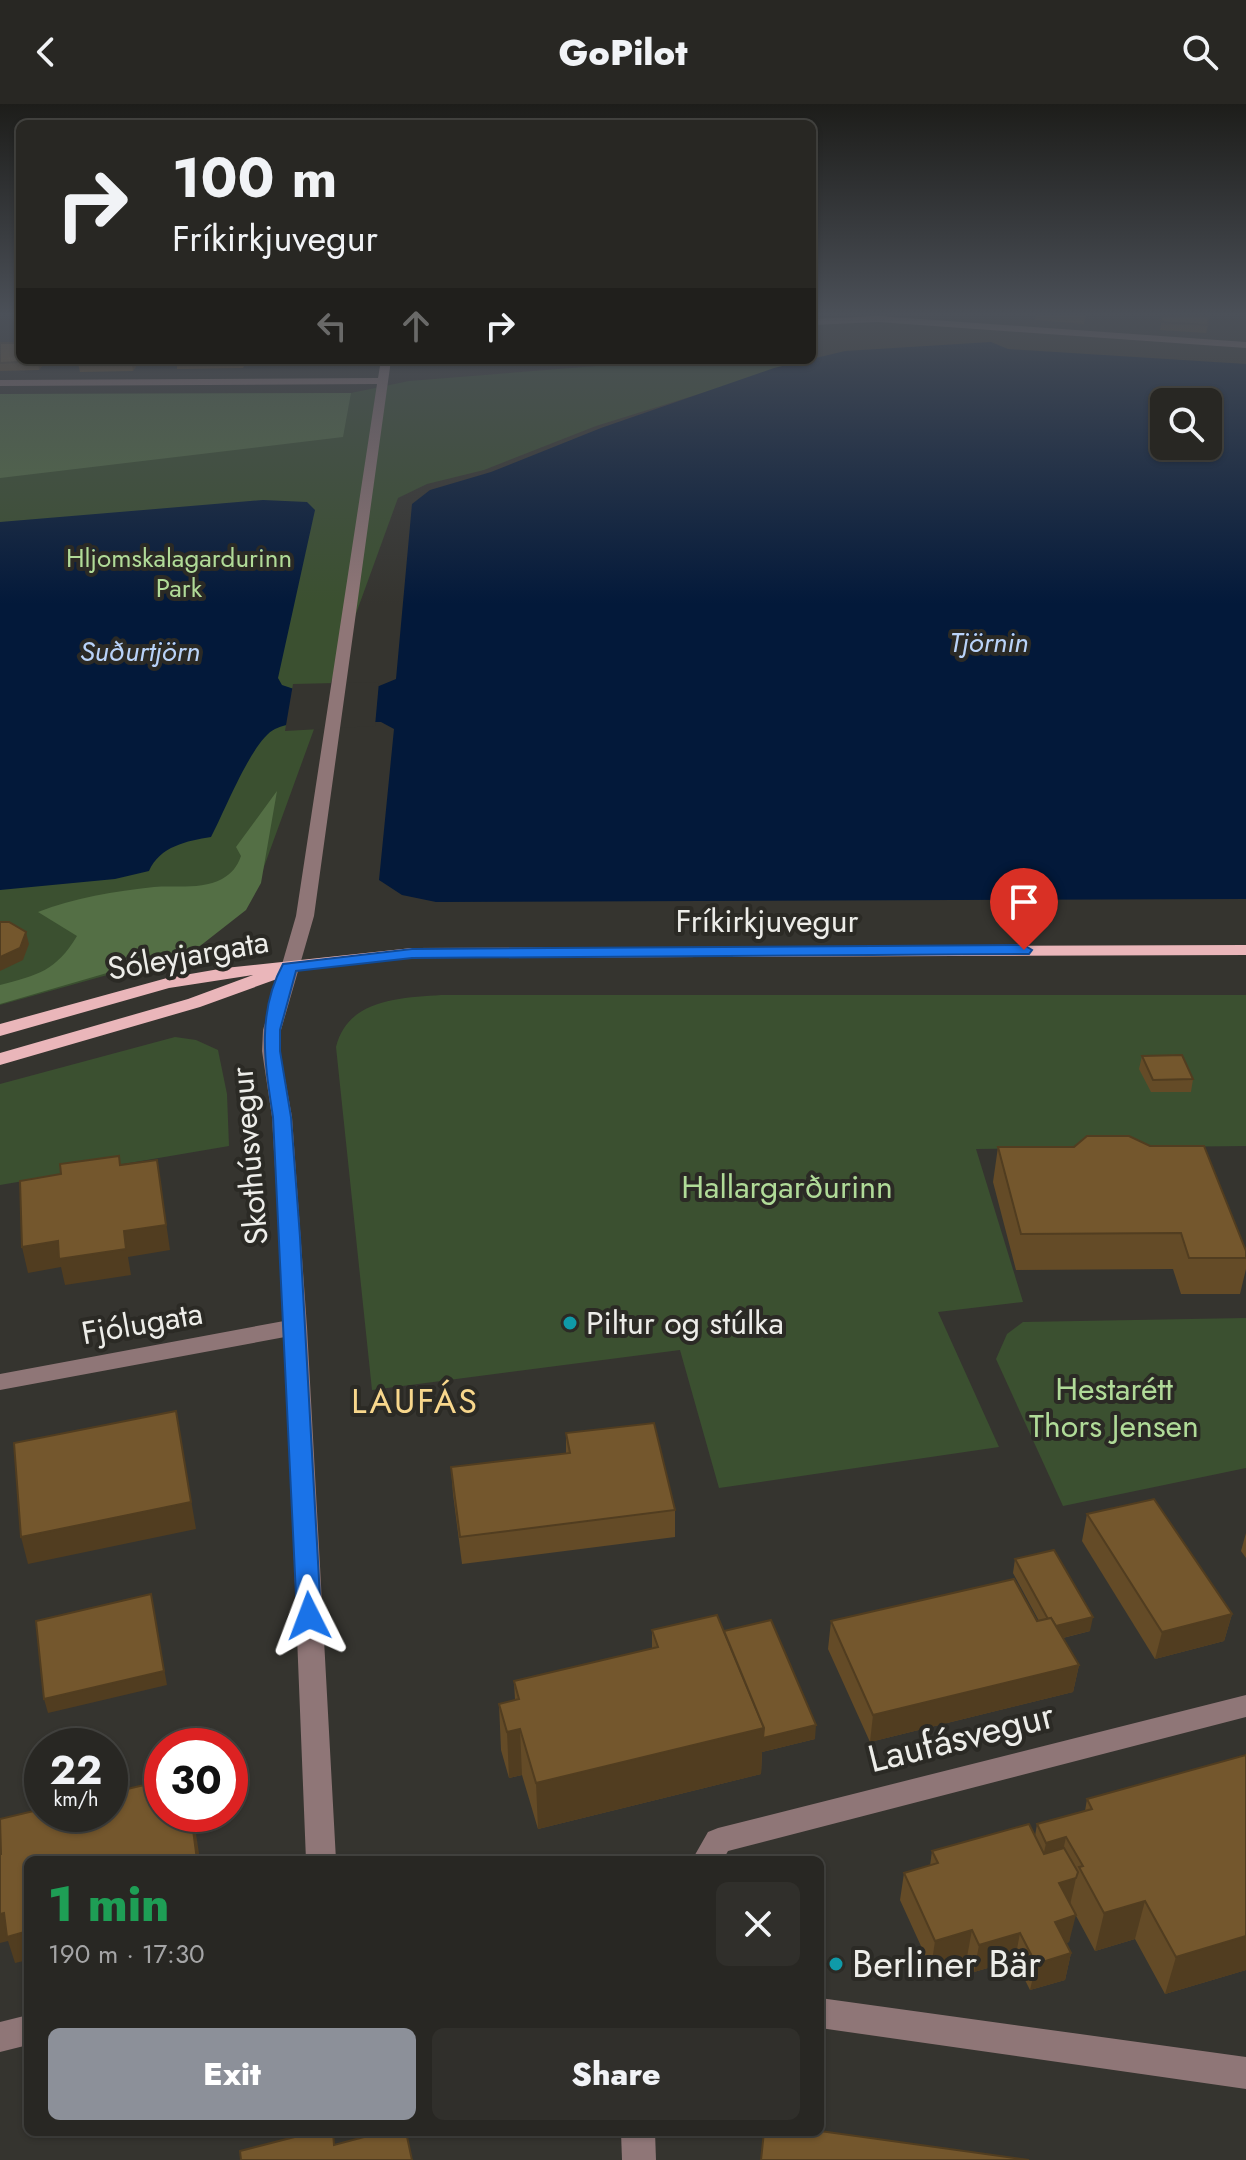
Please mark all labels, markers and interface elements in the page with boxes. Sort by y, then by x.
text: GoPilot [559,26,687,78]
icon: back [24,30,68,74]
icon: search [1178,30,1222,74]
text: 100 m [172,137,337,218]
icon: right [40,152,144,256]
text: Fríkirkjuvegur [172,212,378,264]
icon: left [310,304,354,348]
icon: ahead [394,304,438,348]
icon: right [478,304,522,348]
map controls [1150,388,1222,460]
button: search [1150,388,1222,460]
park label: Hljomskalagardurinn Park [66,539,292,607]
water label: Tjörnin [949,622,1029,663]
water label: Suðurtjörn [80,631,200,672]
pin [990,868,1058,950]
icon: arrive [1002,880,1046,924]
street label: Fríkirkjuvegur [675,898,859,944]
street label: Sóleyjargata [104,918,272,992]
street label: Skothúsvegur [218,1065,280,1247]
park label: Hallargarðurinn [681,1164,893,1210]
street label: Fjólugata [78,1290,206,1356]
place label: Piltur og stúlka [586,1300,784,1346]
marker: Piltur og stúlka [561,1314,579,1332]
park label: Hestarétt Thors Jensen [1029,1366,1199,1449]
district label: LAUFÁS [351,1377,479,1426]
position arrow [267,1574,351,1658]
street label: Laufásvegur [862,1687,1060,1786]
speed limit sign: 30 [144,1728,248,1832]
text: 22 [50,1741,102,1799]
text: km/h [53,1785,99,1814]
text: 1 min [48,1870,169,1939]
button: close [716,1882,800,1966]
text: 190 m · 17:30 [48,1935,205,1973]
place label: Berliner Bär [852,1936,1041,1991]
marker: Berliner Bär [827,1955,845,1973]
button: Exit [48,2028,416,2120]
button: Share [432,2028,800,2120]

